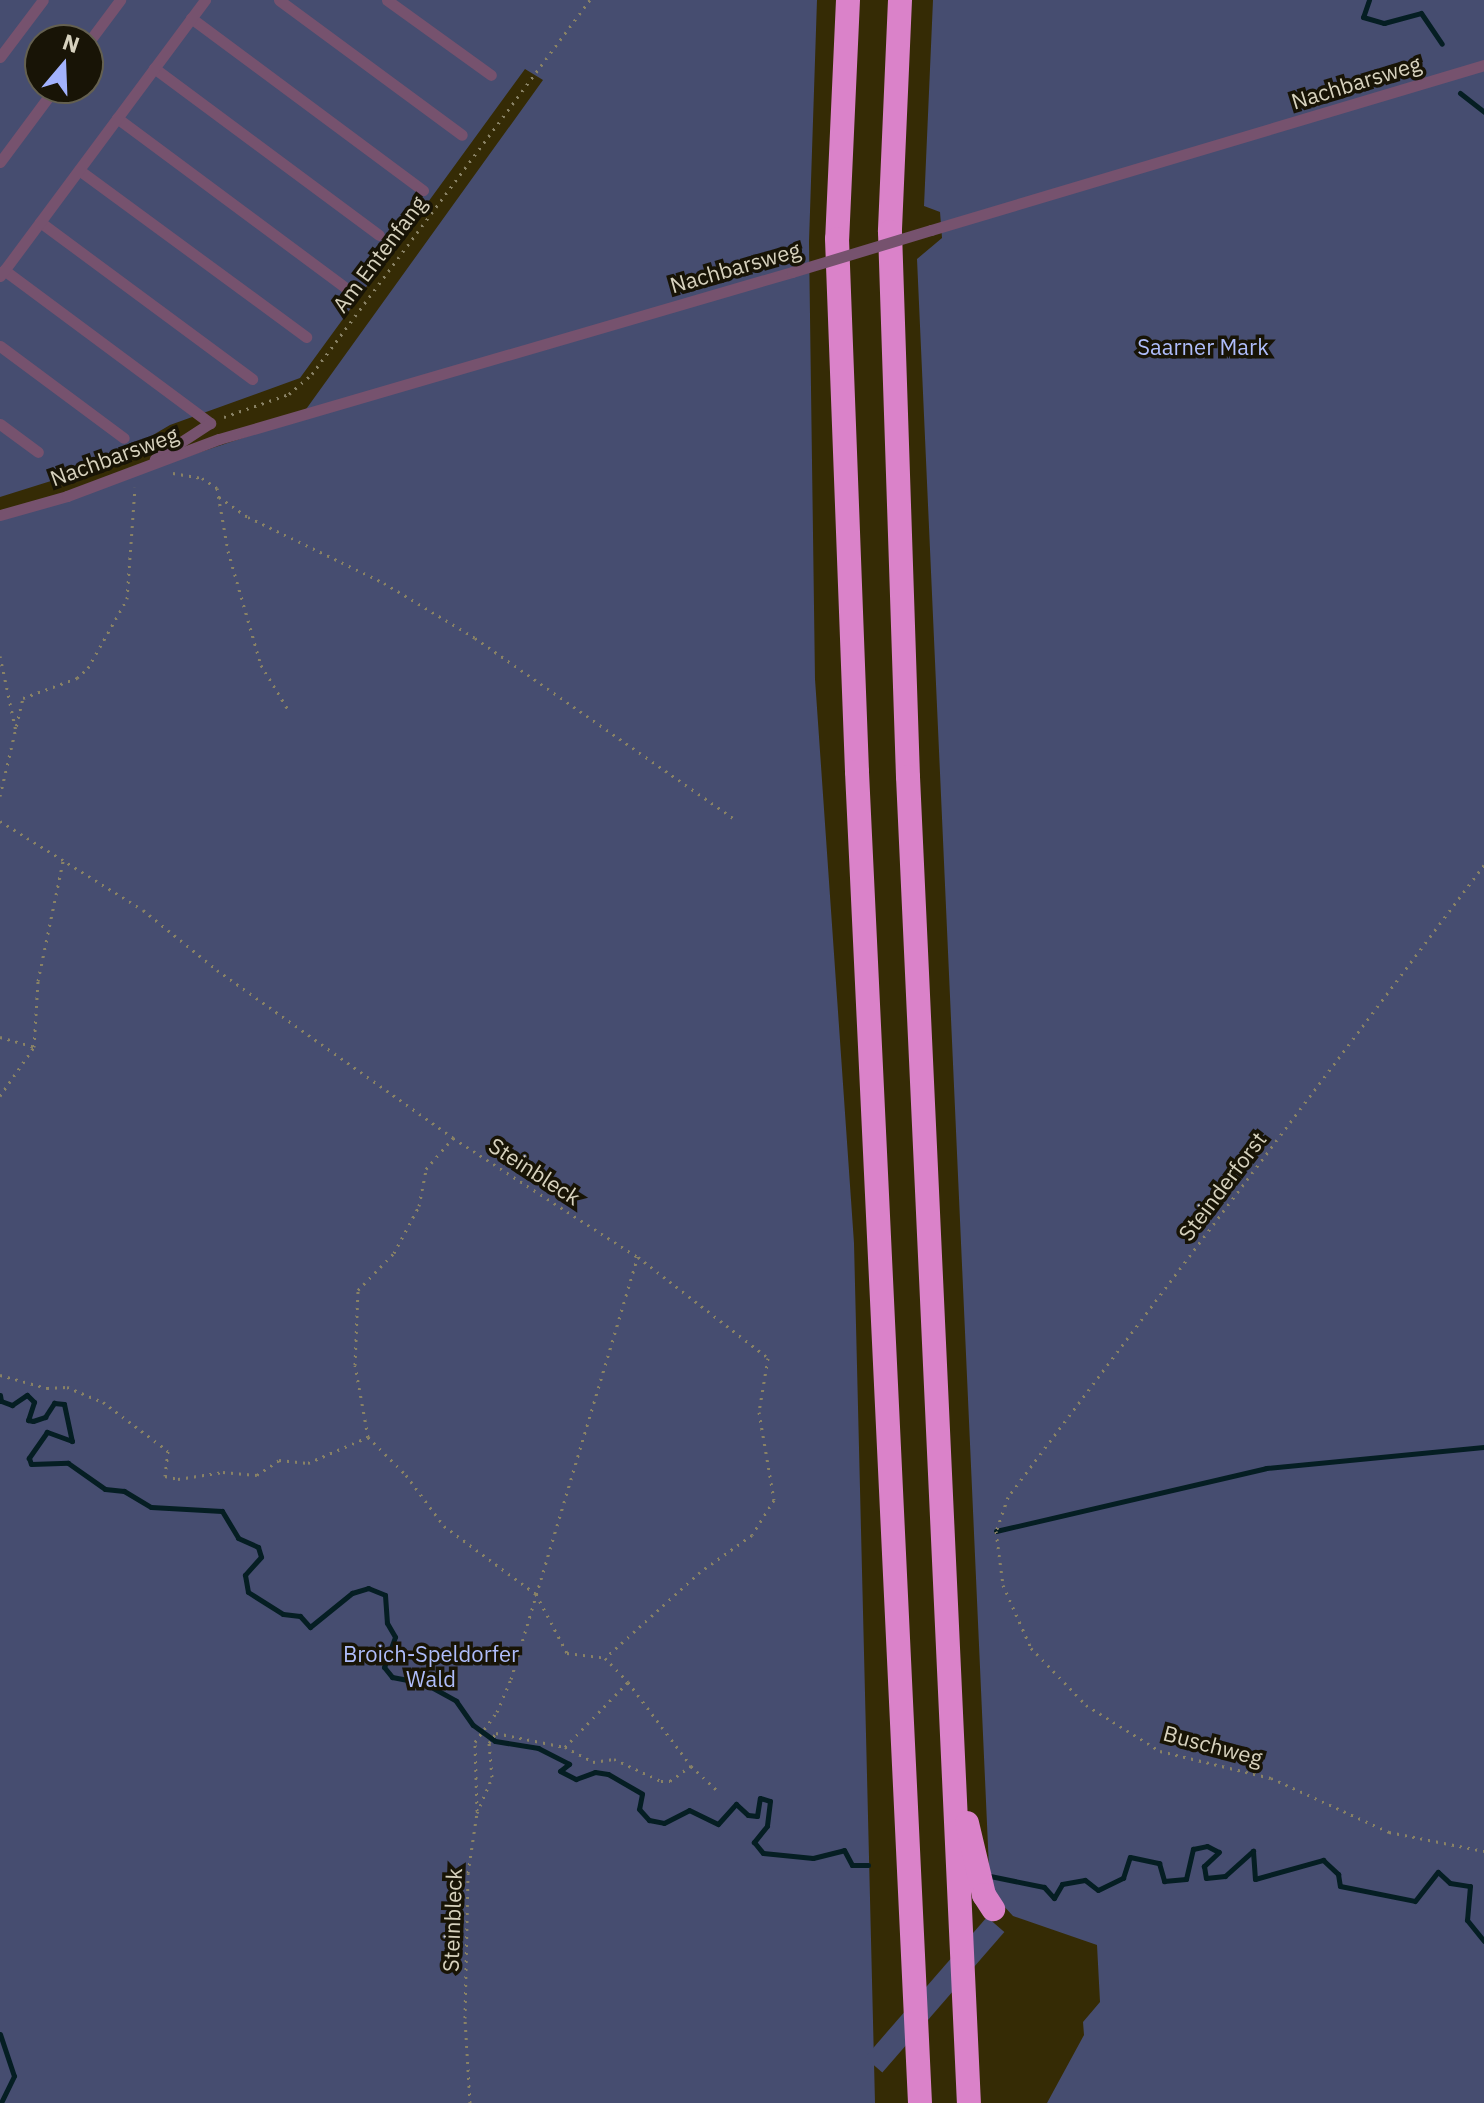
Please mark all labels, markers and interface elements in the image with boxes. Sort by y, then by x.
north arrow [24,24,104,104]
text: N [59,26,84,59]
street label: Nachbarsweg [1288,50,1424,114]
street label: Am Entenfang [327,191,431,317]
street label: Nachbarsweg [667,236,803,298]
park label: Saarner Mark [1137,334,1269,360]
street label: Nachbarsweg [46,421,182,491]
street label: Steinderforst [1173,1126,1271,1246]
street label: Steinbleck [484,1132,586,1210]
park label: Broich-Speldorfer Wald [343,1640,519,1692]
street label: Buschweg [1161,1719,1265,1771]
street label: Steinbleck [437,1868,467,1972]

